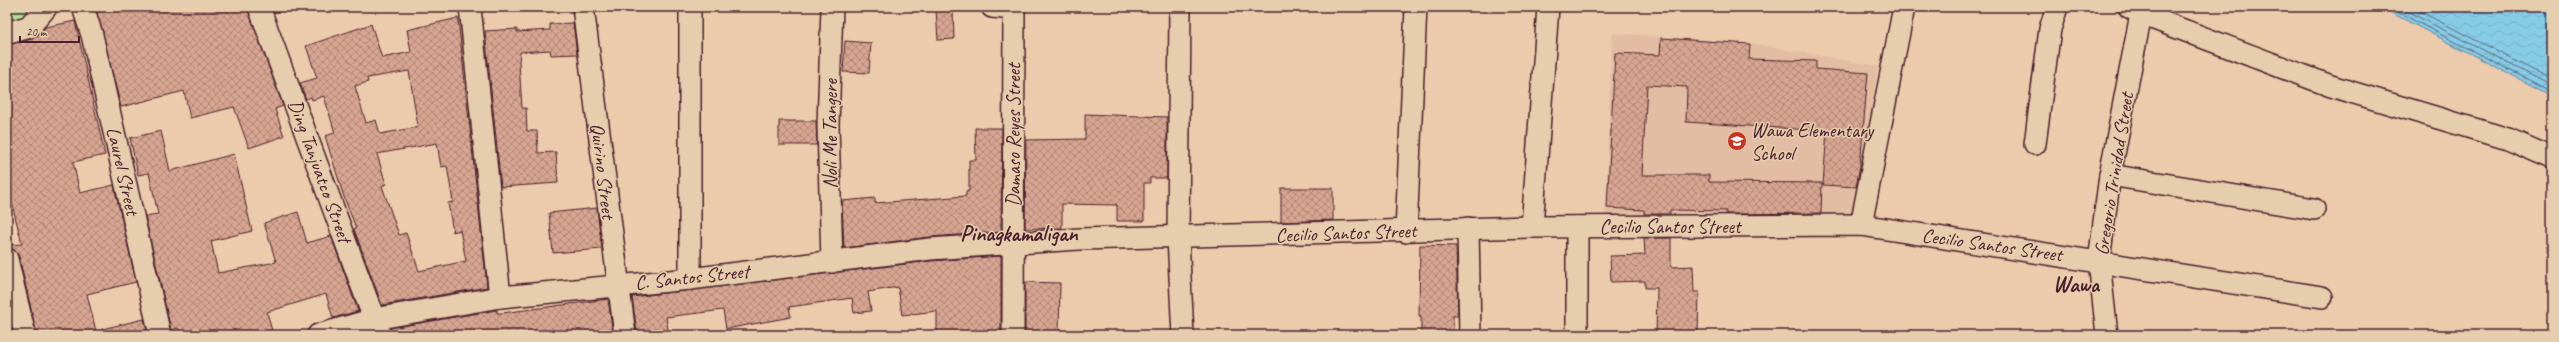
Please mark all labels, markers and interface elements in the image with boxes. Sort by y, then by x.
scale bar [20,18,79,44]
text: 20 m [26,24,48,40]
street label: Damaso Reyes Street [1001,61,1026,207]
street label: Noli Me Tangere [818,78,843,189]
street label: Gregorio Trinidad Street [2089,89,2140,257]
street label: Ding Tanjuatco Street [283,96,359,249]
place label: Wawa Elementary School [1751,118,1875,166]
street label: Quirino Street [585,122,622,223]
street label: Laurel Street [101,124,146,220]
school or university icon: Wawa Elementary School [1726,130,1748,152]
street label: Cecilio Santos Street [1599,214,1743,239]
street label: Cecilio Santos Street [1275,218,1419,248]
district label: Pinagkamaligan [960,220,1079,248]
street label: Cecilio Santos Street [1920,223,2066,268]
street label: C. Santos Street [634,258,754,295]
district label: Wawa [2053,271,2101,299]

